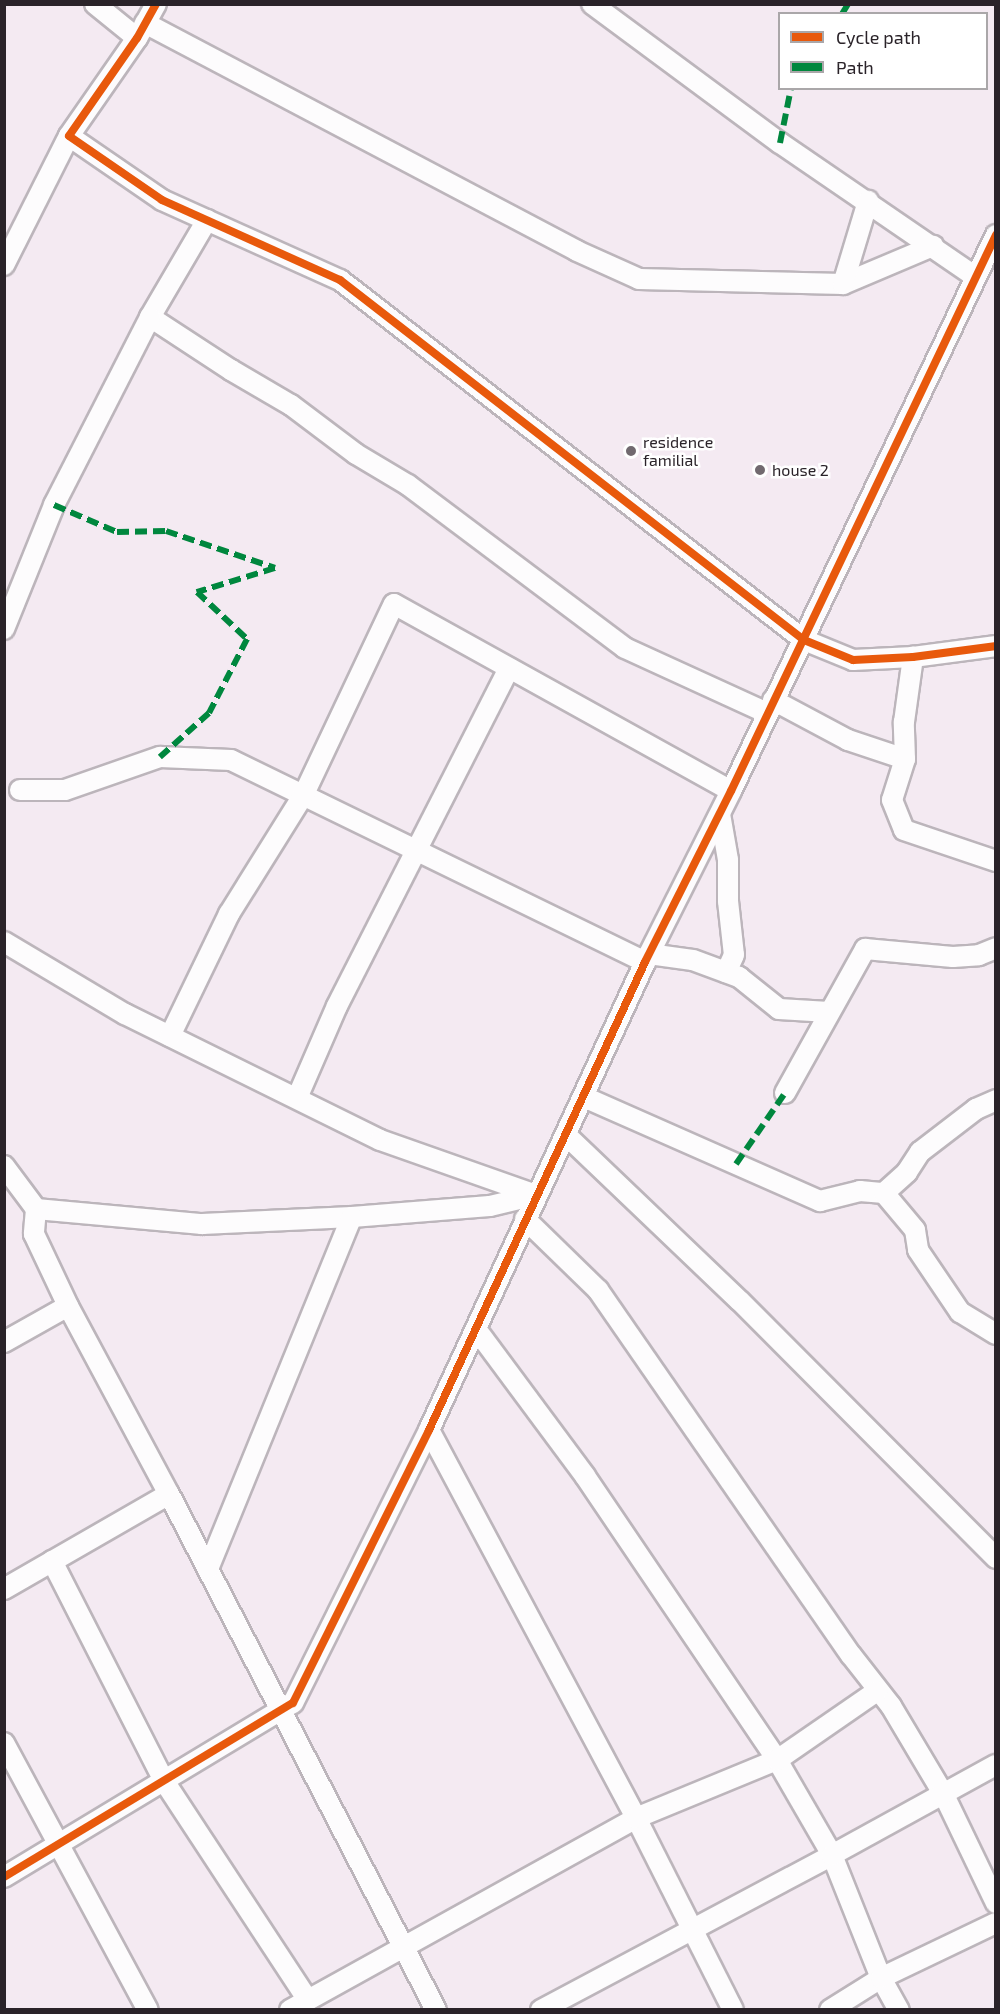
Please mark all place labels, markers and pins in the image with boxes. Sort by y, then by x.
place label: residence familial [643,432,713,470]
marker: residence familial [624,444,638,458]
place label: house 2 [772,460,829,480]
marker: house 2 [753,463,767,477]

